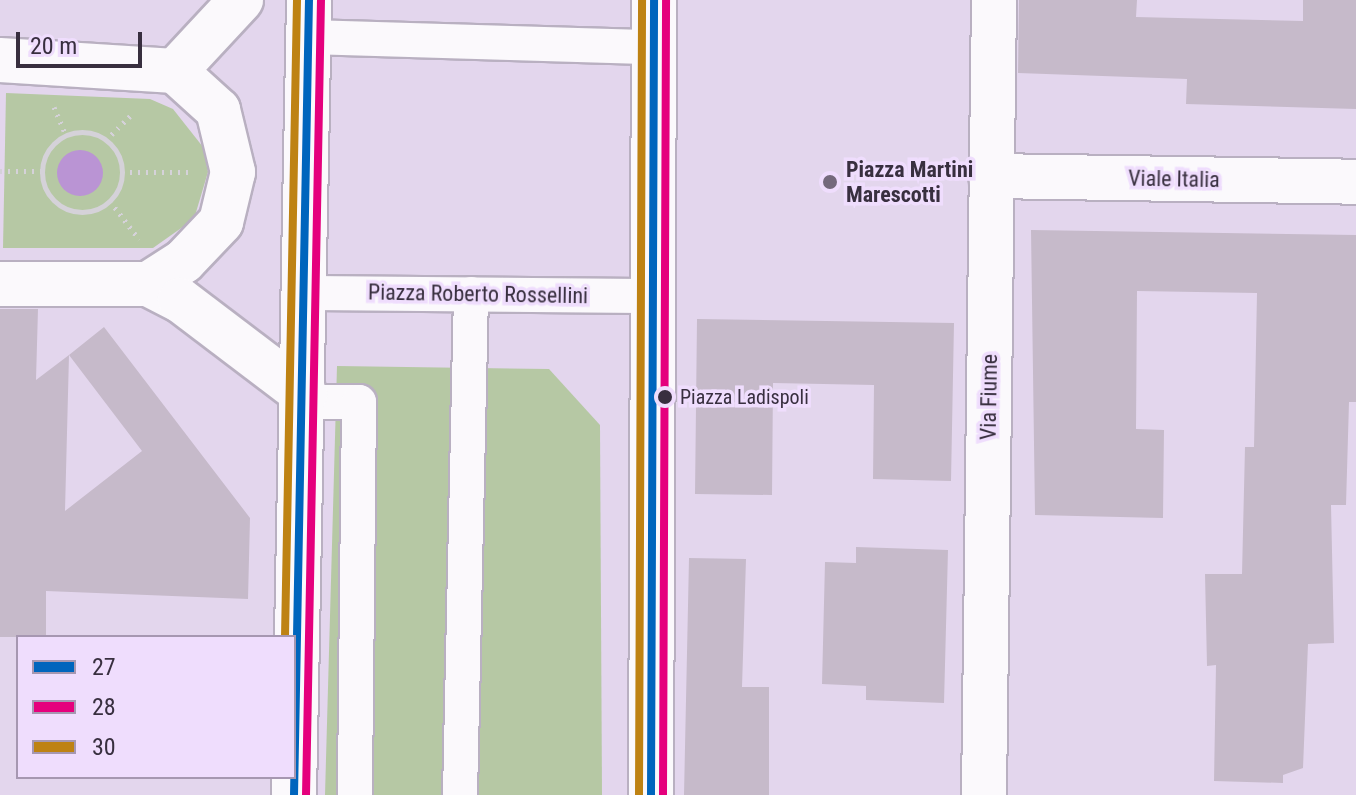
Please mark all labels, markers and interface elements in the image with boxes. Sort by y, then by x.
scale bar [20,16,146,66]
text: 20 m [30,32,77,60]
place label: Piazza Martini Marescotti [846,156,973,208]
street label: Viale Italia [1128,165,1220,193]
marker: Piazza Martini Marescotti [821,173,839,191]
street label: Piazza Roberto Rossellini [368,279,588,309]
street label: Via Fiume [975,354,1003,440]
place label: Piazza Ladispoli [680,385,809,409]
marker: Piazza Ladispoli [657,389,673,405]
legend [16,635,296,779]
text: 27 [92,653,116,681]
text: 28 [92,693,116,721]
text: 30 [92,733,116,761]

